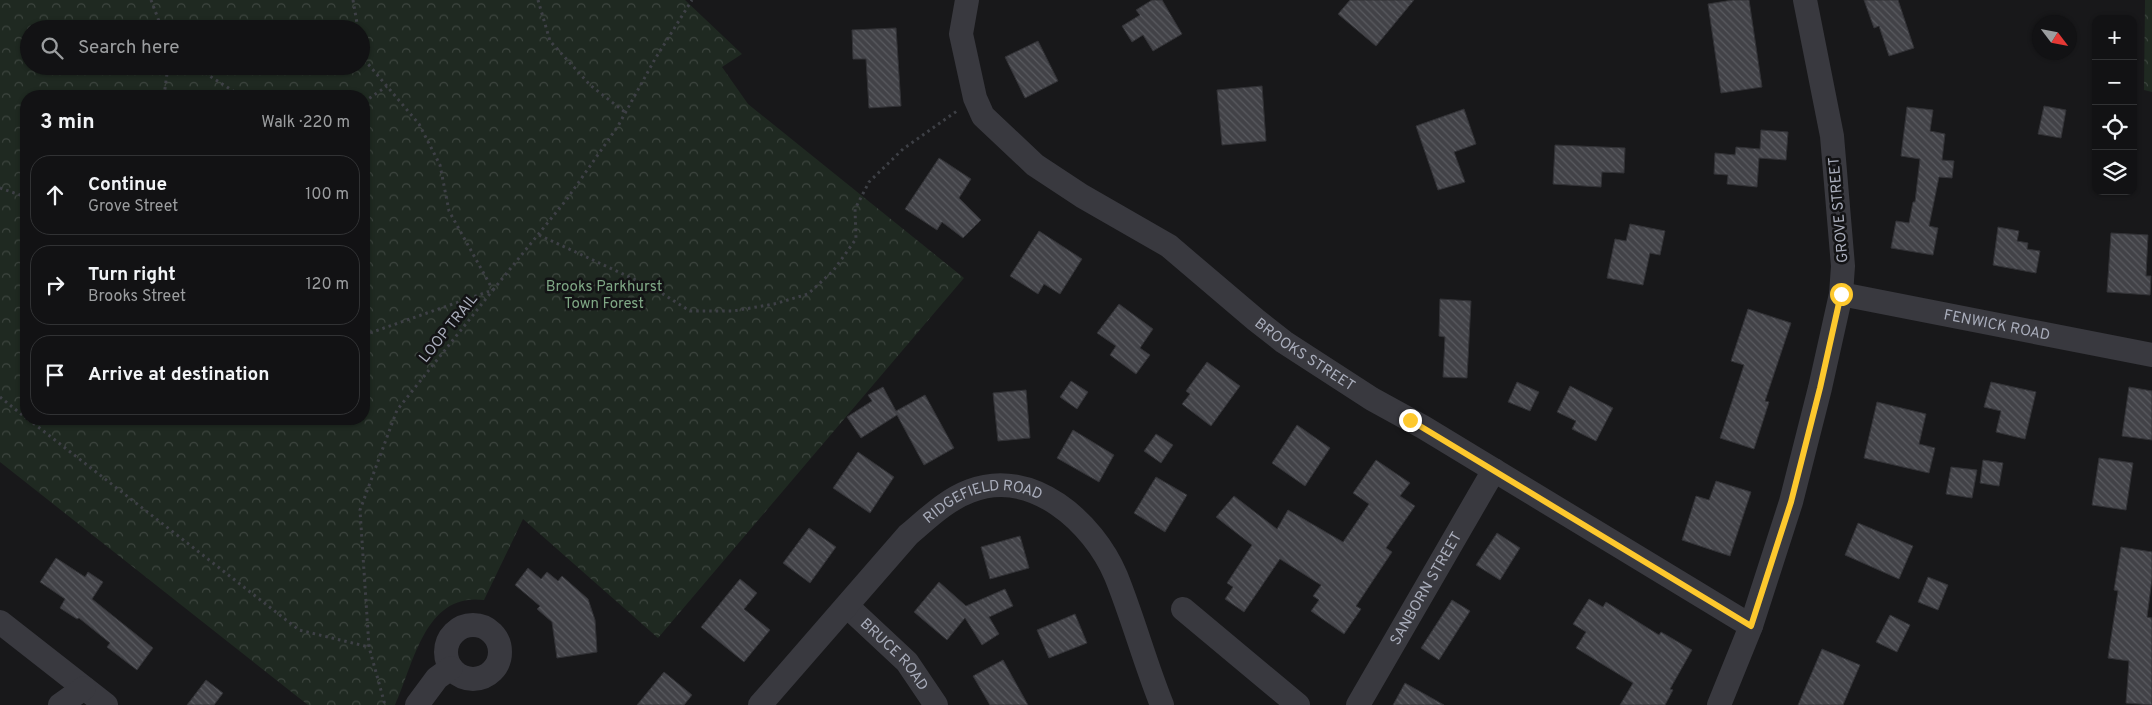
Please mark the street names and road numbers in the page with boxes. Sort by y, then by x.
street label: GROVE STREET [1825,156,1854,264]
street label: LOOP TRAIL [416,291,483,367]
street label: FENWICK ROAD [1942,306,2052,346]
street label: BROOKS STREET [1250,314,1358,396]
street label: RIDGEFIELD ROAD [920,477,1045,529]
street label: SANBORN STREET [1387,529,1467,649]
street label: BRUCE ROAD [855,615,932,695]

